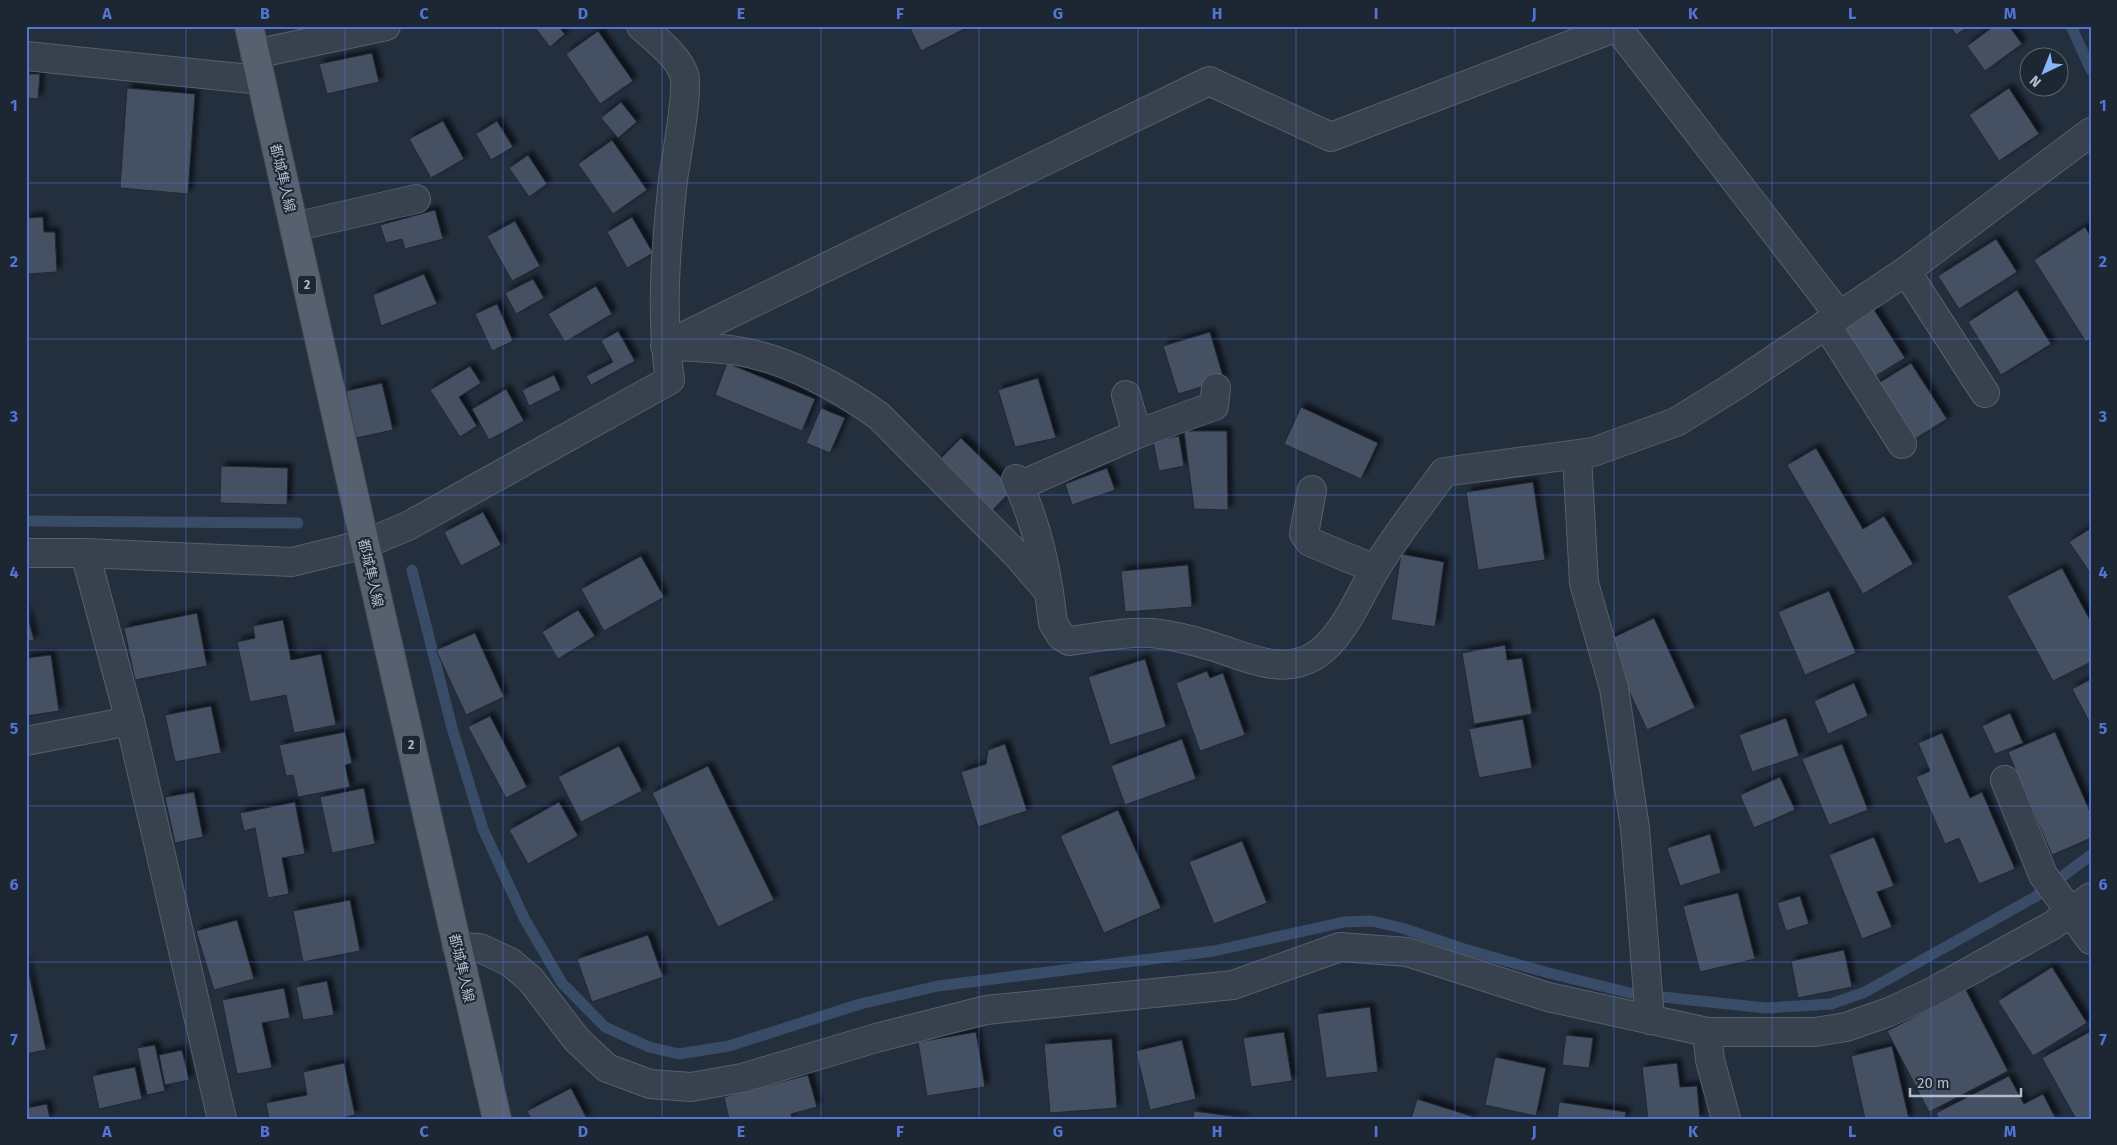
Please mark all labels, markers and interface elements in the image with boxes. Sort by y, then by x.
text: A [101,4,112,23]
text: B [260,4,270,23]
text: C [419,4,429,23]
text: D [578,4,588,23]
text: E [737,4,745,23]
text: F [896,4,904,23]
text: G [1053,4,1063,23]
text: H [1212,4,1222,23]
text: I [1374,4,1378,23]
text: J [1530,4,1537,23]
text: K [1688,4,1699,23]
text: L [1848,4,1856,23]
text: M [2004,4,2017,23]
north arrow [2020,48,2070,98]
text: N [2026,72,2045,91]
text: 1 [10,96,18,115]
text: 1 [2099,96,2107,115]
street label: 都城隼人線 [266,142,299,214]
text: 2 [10,252,18,271]
text: 2 [2099,252,2107,271]
road number: 2 [298,276,316,294]
text: 3 [9,407,18,426]
text: 3 [2098,407,2107,426]
street label: 都城隼人線 [354,537,387,609]
text: 4 [9,563,19,582]
text: 4 [2098,563,2108,582]
text: 5 [10,719,19,738]
text: 5 [2099,719,2108,738]
road number: 2 [402,736,420,754]
text: 6 [9,875,19,894]
text: 6 [2098,875,2108,894]
street label: 都城隼人線 [445,932,478,1004]
text: 7 [10,1030,18,1049]
text: 7 [2099,1030,2107,1049]
scale bar [1910,1065,2021,1097]
text: 20 m [1917,1074,1950,1092]
text: A [101,1122,112,1141]
text: B [260,1122,270,1141]
text: C [419,1122,429,1141]
text: D [578,1122,588,1141]
text: E [737,1122,745,1141]
text: F [896,1122,904,1141]
text: G [1053,1122,1063,1141]
text: H [1212,1122,1222,1141]
text: I [1374,1122,1378,1141]
text: J [1530,1122,1537,1141]
text: K [1688,1122,1699,1141]
text: L [1848,1122,1856,1141]
text: M [2004,1122,2017,1141]

